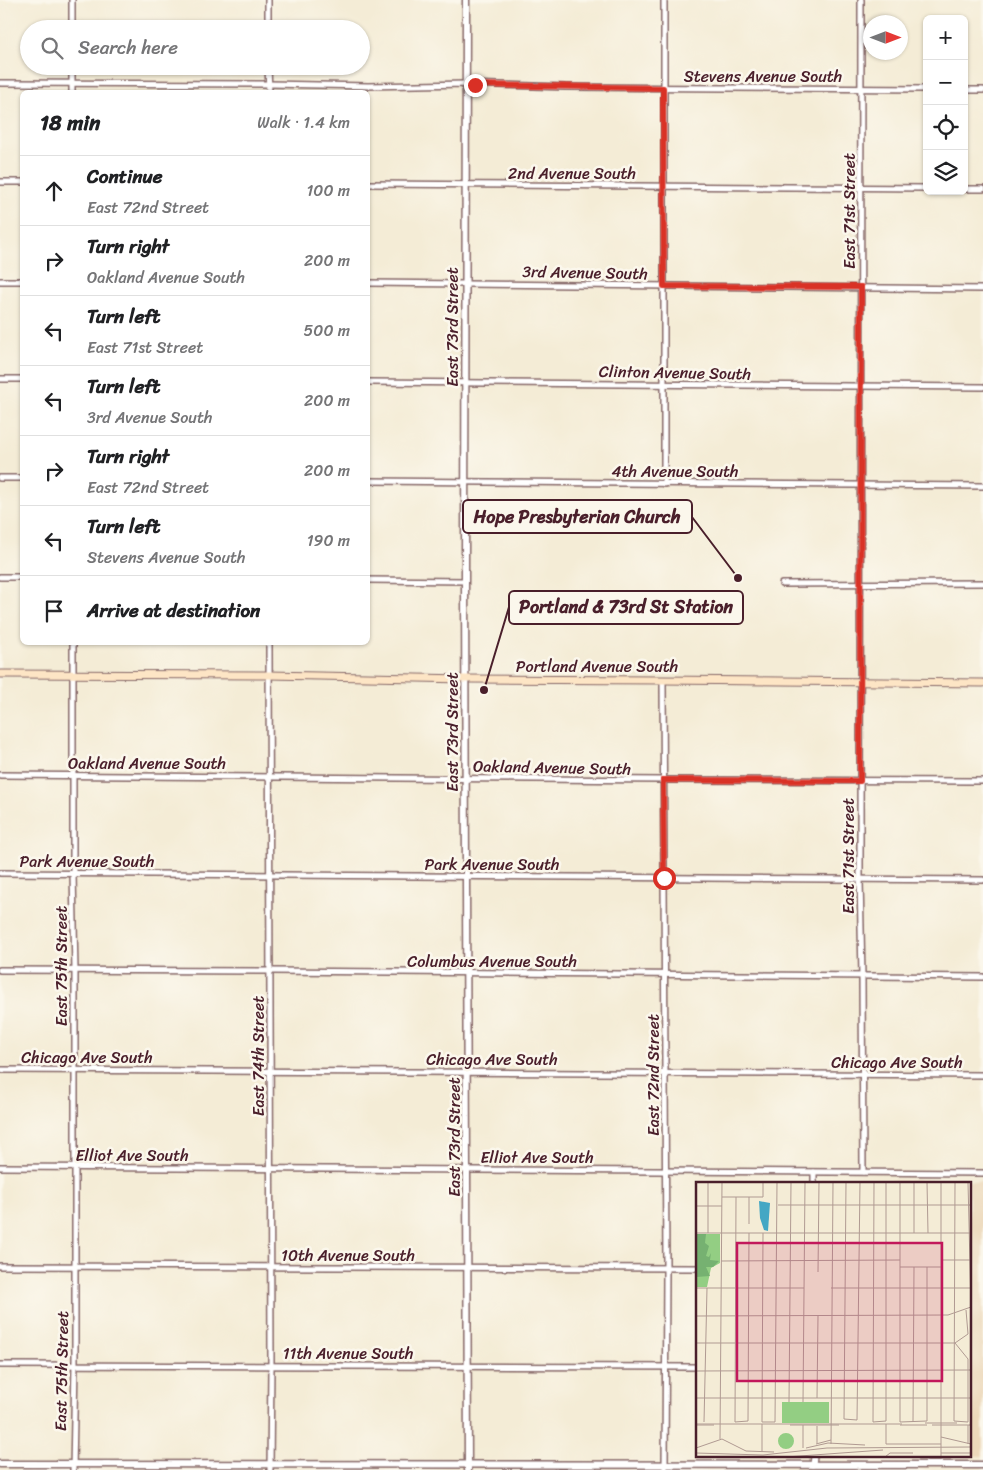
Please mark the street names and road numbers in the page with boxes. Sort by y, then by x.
street label: Stevens Avenue South [684,62,842,91]
street label: East 71st Street [835,153,864,269]
street label: 2nd Avenue South [508,159,636,188]
street label: 3rd Avenue South [522,257,648,288]
street label: East 73rd Street [438,267,467,387]
street label: Clinton Avenue South [599,357,751,388]
street label: 4th Avenue South [612,457,738,486]
street label: Portland Avenue South [516,652,678,681]
street label: East 73rd Street [438,672,467,792]
street label: Oakland Avenue South [68,749,226,778]
street label: Oakland Avenue South [473,752,631,783]
street label: East 71st Street [834,798,863,914]
street label: Park Avenue South [20,847,154,876]
street label: Park Avenue South [425,850,559,879]
street label: East 75th Street [47,906,76,1026]
street label: Columbus Avenue South [407,947,577,976]
street label: East 74th Street [244,996,273,1116]
street label: East 72nd Street [639,1014,668,1136]
street label: Chicago Ave South [21,1043,153,1072]
street label: Chicago Ave South [426,1045,558,1074]
street label: Chicago Ave South [831,1048,963,1077]
street label: East 73rd Street [440,1077,469,1197]
street label: Elliot Ave South [75,1141,189,1170]
street label: Elliot Ave South [480,1143,594,1172]
street label: 10th Avenue South [281,1241,415,1270]
street label: East 75th Street [46,1311,77,1431]
street label: 11th Avenue South [283,1339,413,1368]

